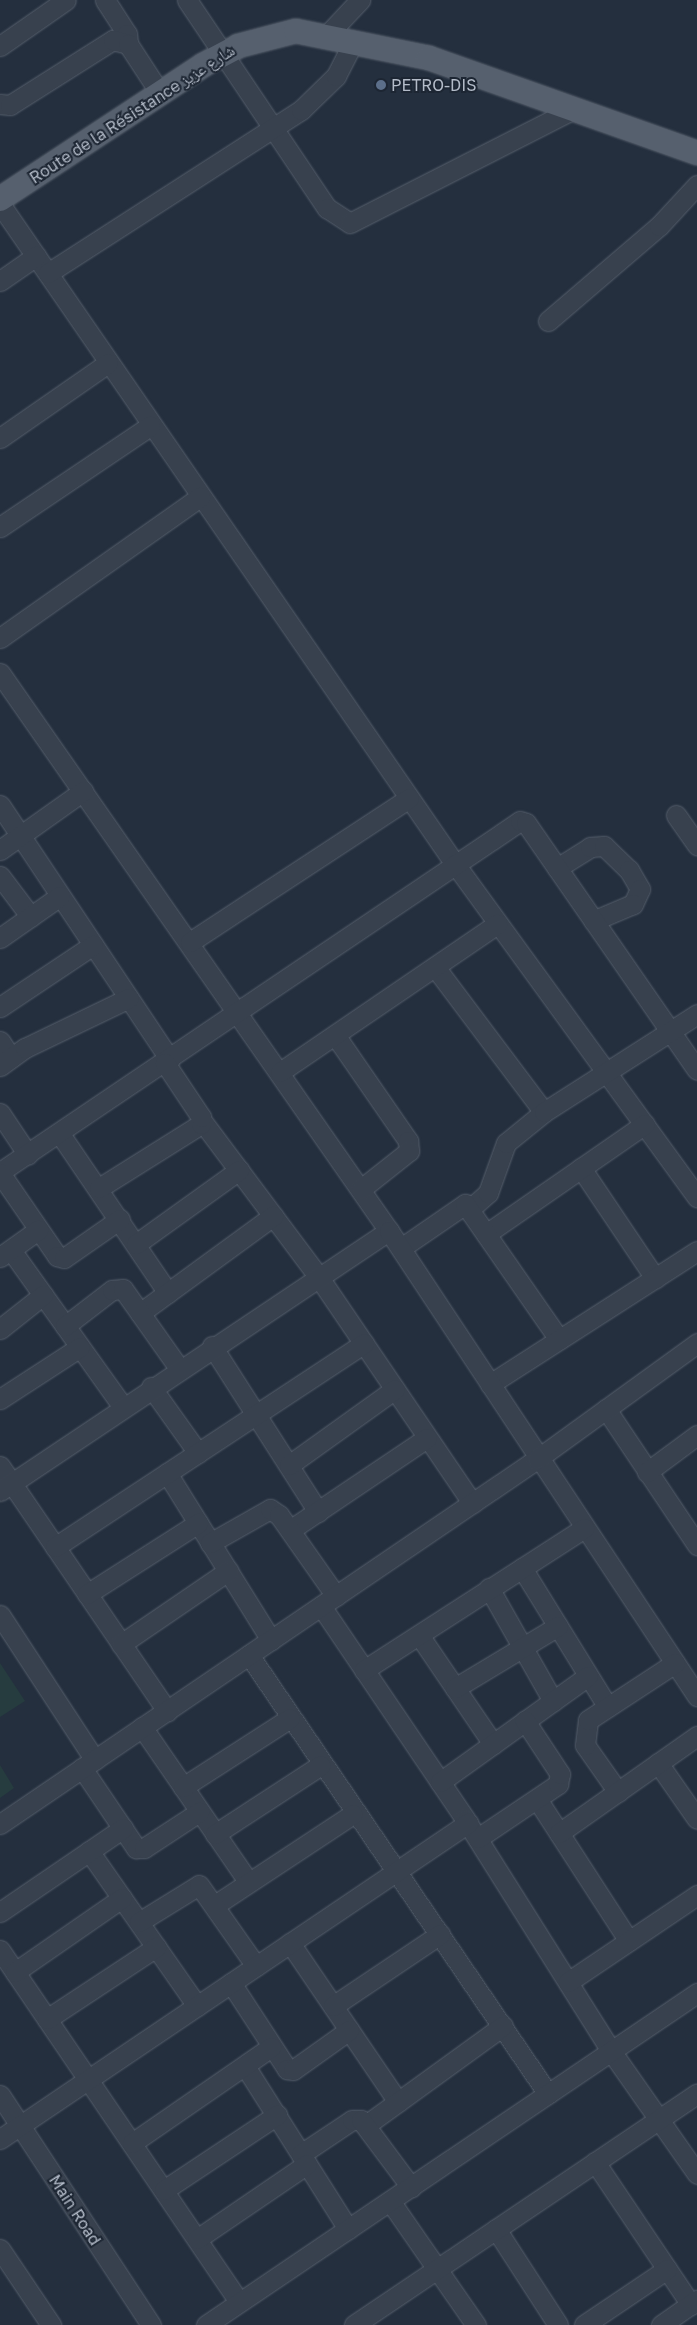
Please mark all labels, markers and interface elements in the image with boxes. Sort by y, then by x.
street label: Route de la Résistance شارع عزيز [26,40,238,188]
place label: PETRO-DIS [391,75,477,95]
marker: PETRO-DIS [375,79,387,91]
street label: Main Road [45,2171,105,2249]

